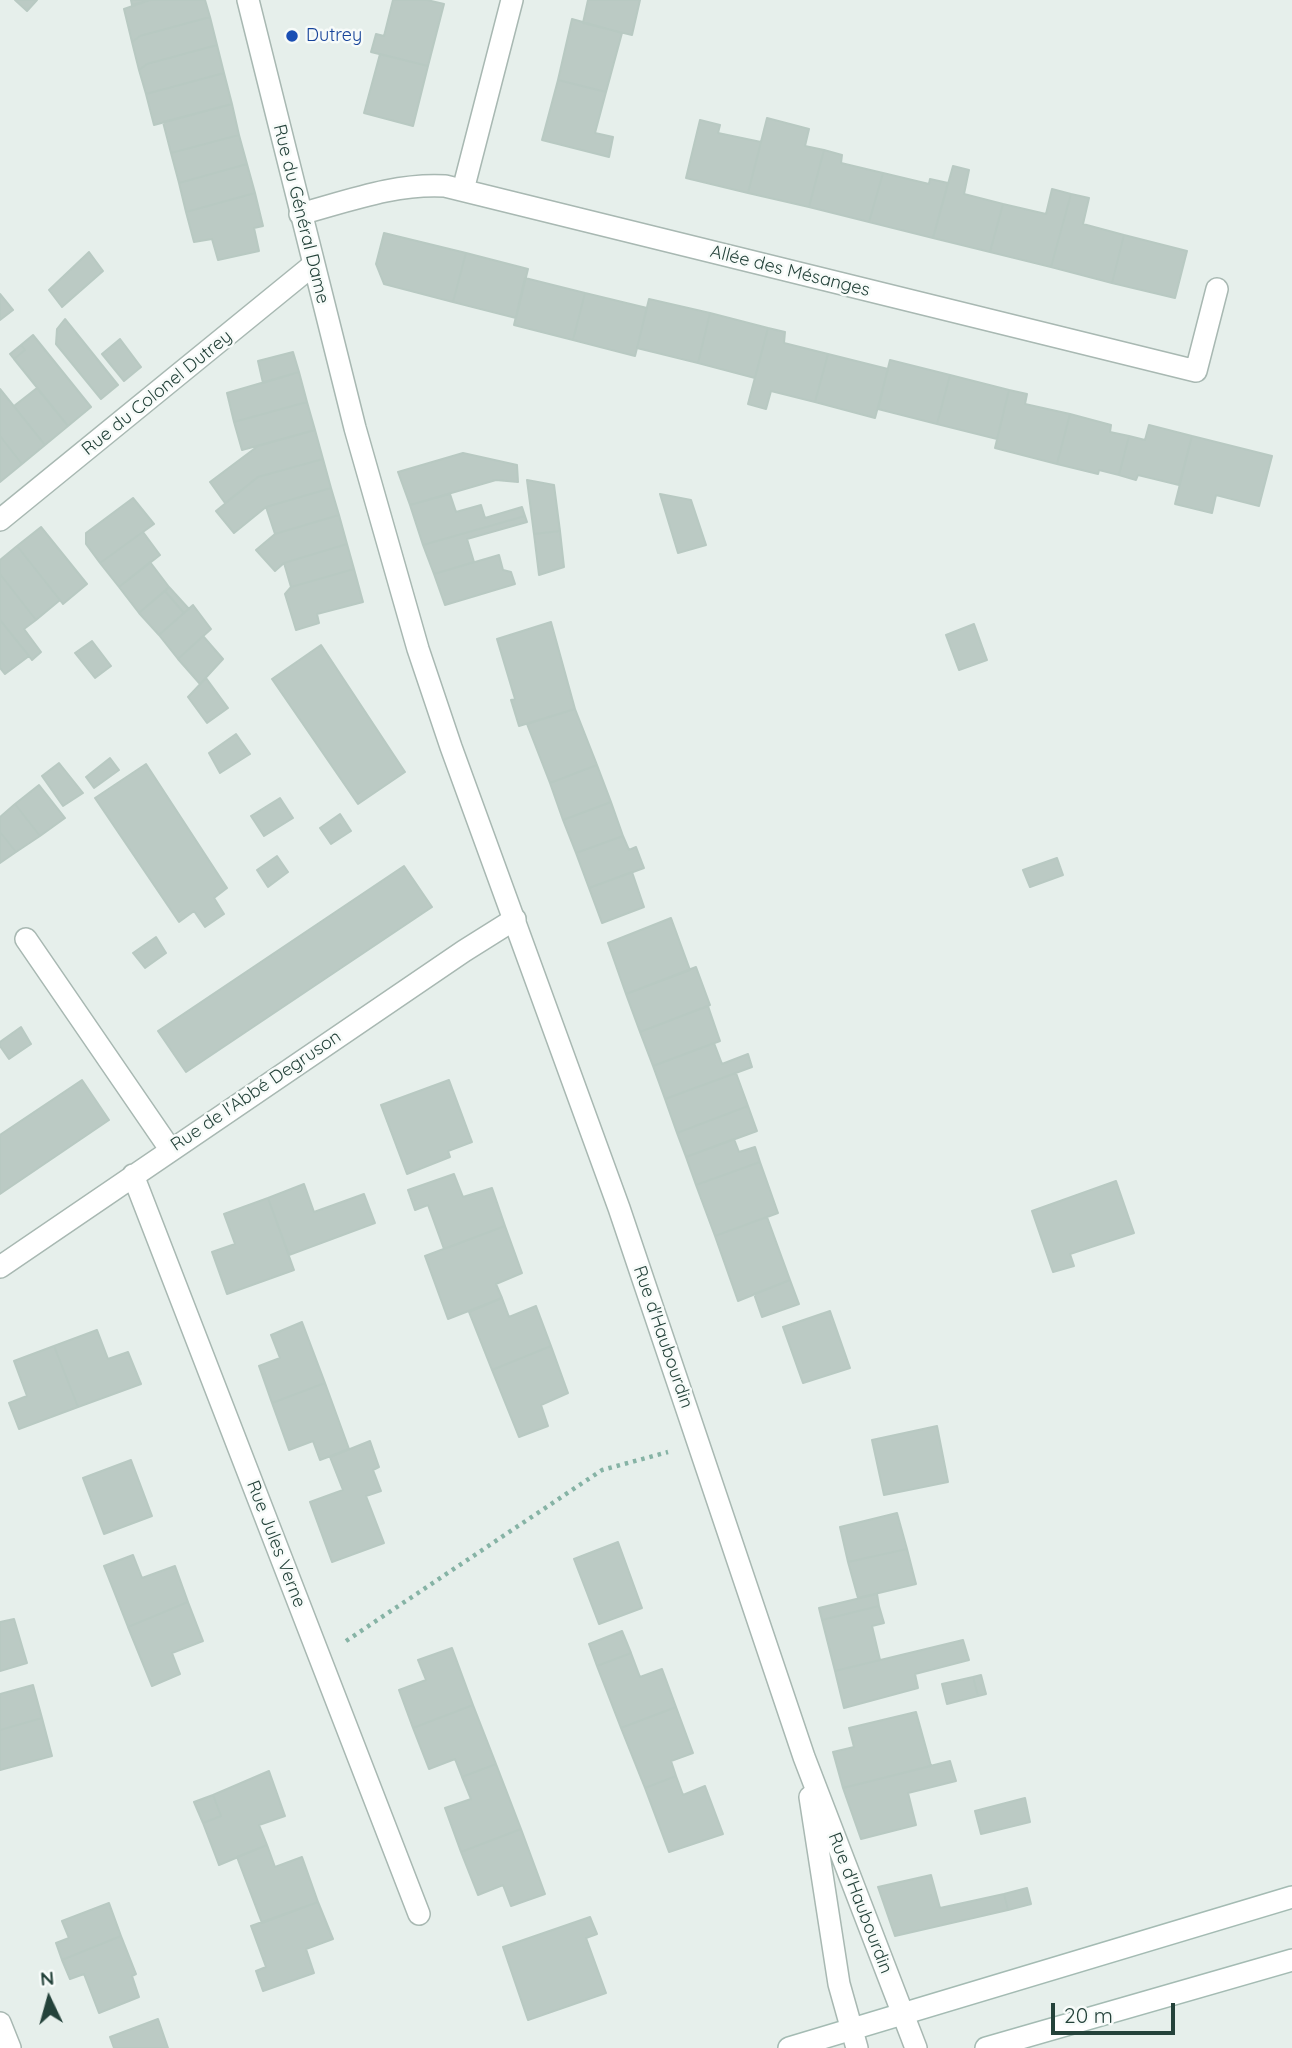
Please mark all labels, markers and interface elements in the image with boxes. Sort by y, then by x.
place label: Dutrey [306,25,362,47]
marker: Dutrey [284,28,300,44]
street label: Rue du Général Dame [268,122,334,306]
street label: Allée des Mésanges [708,241,872,301]
street label: Rue du Colonel Dutrey [78,326,236,460]
street label: Rue de l'Abbé Degruson [167,1026,345,1156]
street label: Rue d'Haubourdin [628,1263,698,1411]
street label: Rue Jules Verne [242,1477,310,1611]
street label: Rue d'Haubourdin [823,1829,897,1977]
north arrow [14,1964,84,2034]
text: N [39,1966,55,1991]
scale bar [1054,1988,1178,2032]
text: 20 m [1064,2002,1113,2028]

